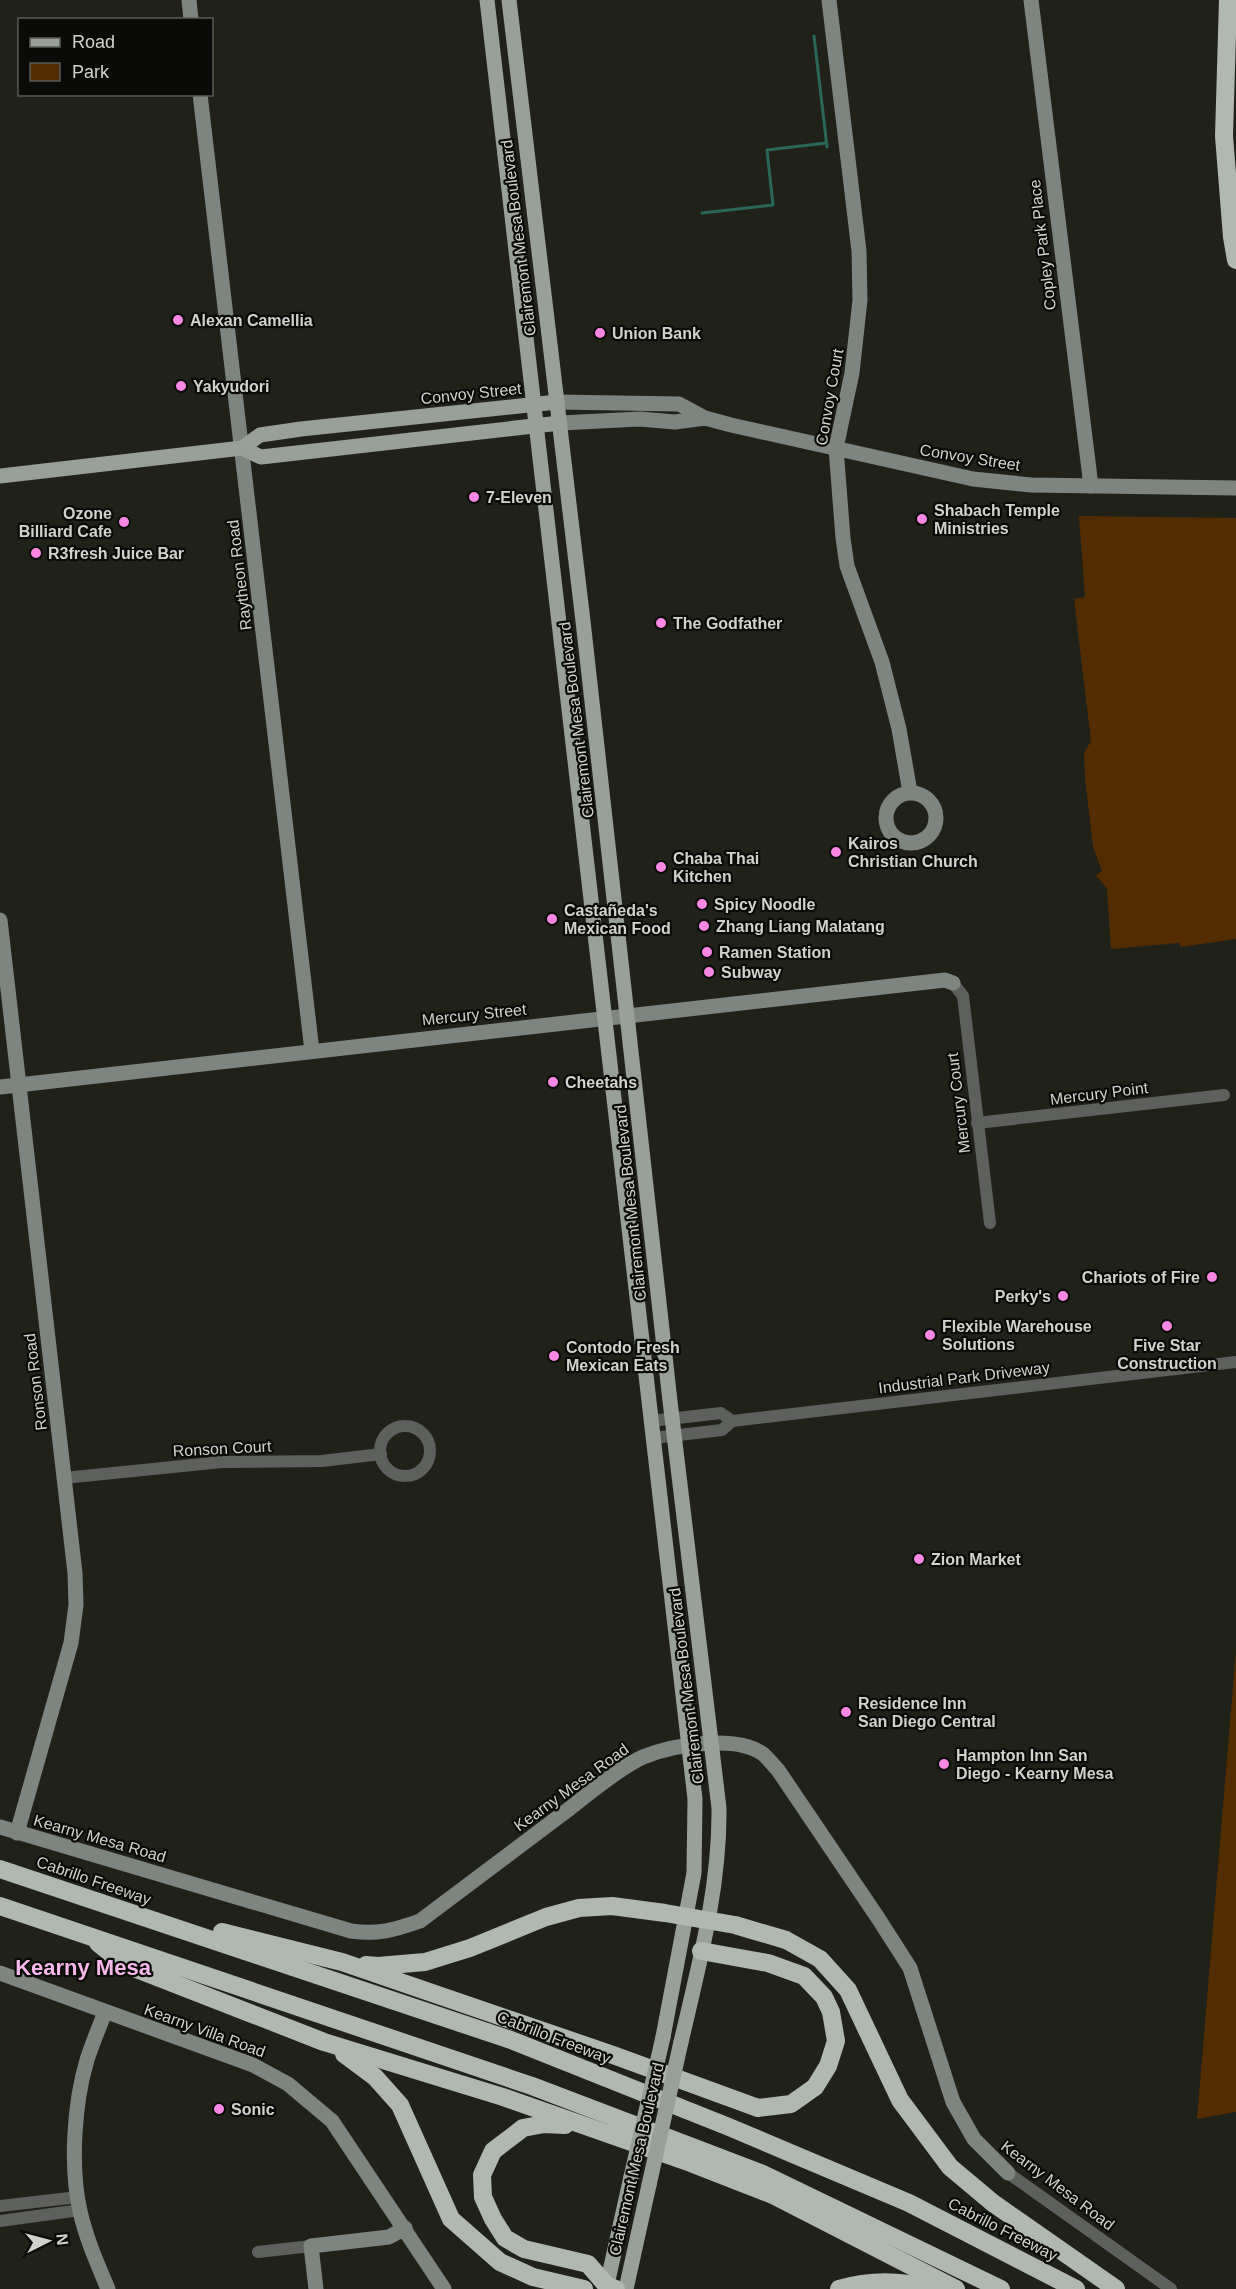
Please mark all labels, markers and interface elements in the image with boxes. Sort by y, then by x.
legend [18,18,213,96]
text: Road [72,32,115,52]
text: Park [72,62,110,82]
street label: Clairemont Mesa Boulevard [498,139,539,337]
street label: Copley Park Place [1026,178,1059,311]
place label: Alexan Camellia [190,312,313,329]
marker: Alexan Camellia [171,313,185,327]
place label: Union Bank [612,325,701,342]
marker: Union Bank [593,326,607,340]
street label: Convoy Court [813,347,846,447]
place label: Yakyudori [193,378,269,395]
marker: Yakyudori [174,379,188,393]
street label: Convoy Street [420,380,523,407]
street label: Convoy Street [919,441,1022,474]
place label: 7-Eleven [486,489,552,506]
marker: 7-Eleven [467,490,481,504]
place label: Shabach Temple Ministries [934,502,1060,537]
place label: Ozone Billiard Cafe [19,505,112,540]
marker: Shabach Temple Ministries [915,512,929,526]
marker: Ozone Billiard Cafe [117,515,131,529]
street label: Raytheon Road [224,519,255,631]
place label: R3fresh Juice Bar [48,545,184,562]
marker: R3fresh Juice Bar [29,546,43,560]
place label: The Godfather [673,615,782,632]
marker: The Godfather [654,616,668,630]
street label: Clairemont Mesa Boulevard [556,621,597,819]
place label: Kairos Christian Church [848,835,978,870]
marker: Kairos Christian Church [829,845,843,859]
place label: Chaba Thai Kitchen [673,850,759,885]
marker: Chaba Thai Kitchen [654,860,668,874]
place label: Spicy Noodle [714,896,815,913]
marker: Spicy Noodle [695,897,709,911]
place label: Castañeda's Mexican Food [564,902,671,937]
marker: Castañeda's Mexican Food [545,912,559,926]
place label: Zhang Liang Malatang [716,918,885,935]
marker: Zhang Liang Malatang [697,919,711,933]
place label: Ramen Station [719,944,831,961]
marker: Ramen Station [700,945,714,959]
place label: Subway [721,964,782,981]
marker: Subway [702,965,716,979]
street label: Mercury Street [421,1001,528,1028]
street label: Mercury Court [944,1051,973,1154]
place label: Cheetahs [565,1074,637,1091]
marker: Cheetahs [546,1075,560,1089]
street label: Mercury Point [1049,1079,1150,1108]
street label: Clairemont Mesa Boulevard [612,1104,649,1302]
place label: Chariots of Fire [1082,1269,1200,1286]
marker: Chariots of Fire [1205,1270,1219,1284]
place label: Perky's [995,1288,1051,1305]
marker: Perky's [1056,1289,1070,1303]
place label: Flexible Warehouse Solutions [942,1318,1092,1353]
marker: Five Star Construction [1160,1319,1174,1333]
marker: Flexible Warehouse Solutions [923,1328,937,1342]
street label: Ronson Road [21,1332,50,1432]
place label: Five Star Construction [1117,1337,1217,1372]
place label: Contodo Fresh Mexican Eats [566,1339,680,1374]
marker: Contodo Fresh Mexican Eats [547,1349,561,1363]
street label: Industrial Park Driveway [877,1359,1051,1396]
street label: Ronson Court [172,1437,272,1460]
place label: Zion Market [931,1551,1021,1568]
marker: Zion Market [912,1552,926,1566]
street label: Clairemont Mesa Boulevard [666,1587,707,1785]
place label: Residence Inn San Diego Central [858,1695,996,1730]
marker: Residence Inn San Diego Central [839,1705,853,1719]
street label: Kearny Mesa Road [511,1740,632,1835]
place label: Hampton Inn San Diego - Kearny Mesa [956,1747,1113,1782]
marker: Hampton Inn San Diego - Kearny Mesa [937,1757,951,1771]
street label: Kearny Mesa Road [32,1811,168,1866]
street label: Cabrillo Freeway [34,1853,153,1908]
district label: Kearny Mesa [15,1955,152,1980]
street label: Kearny Villa Road [142,2001,268,2060]
street label: Cabrillo Freeway [495,2008,613,2067]
street label: Clairemont Mesa Boulevard [606,2061,667,2257]
place label: Sonic [231,2101,275,2118]
marker: Sonic [212,2102,226,2116]
street label: Kearny Mesa Road [998,2137,1118,2233]
street label: Cabrillo Freeway [945,2195,1060,2264]
north arrow [18,2211,78,2271]
text: N [53,2233,71,2246]

